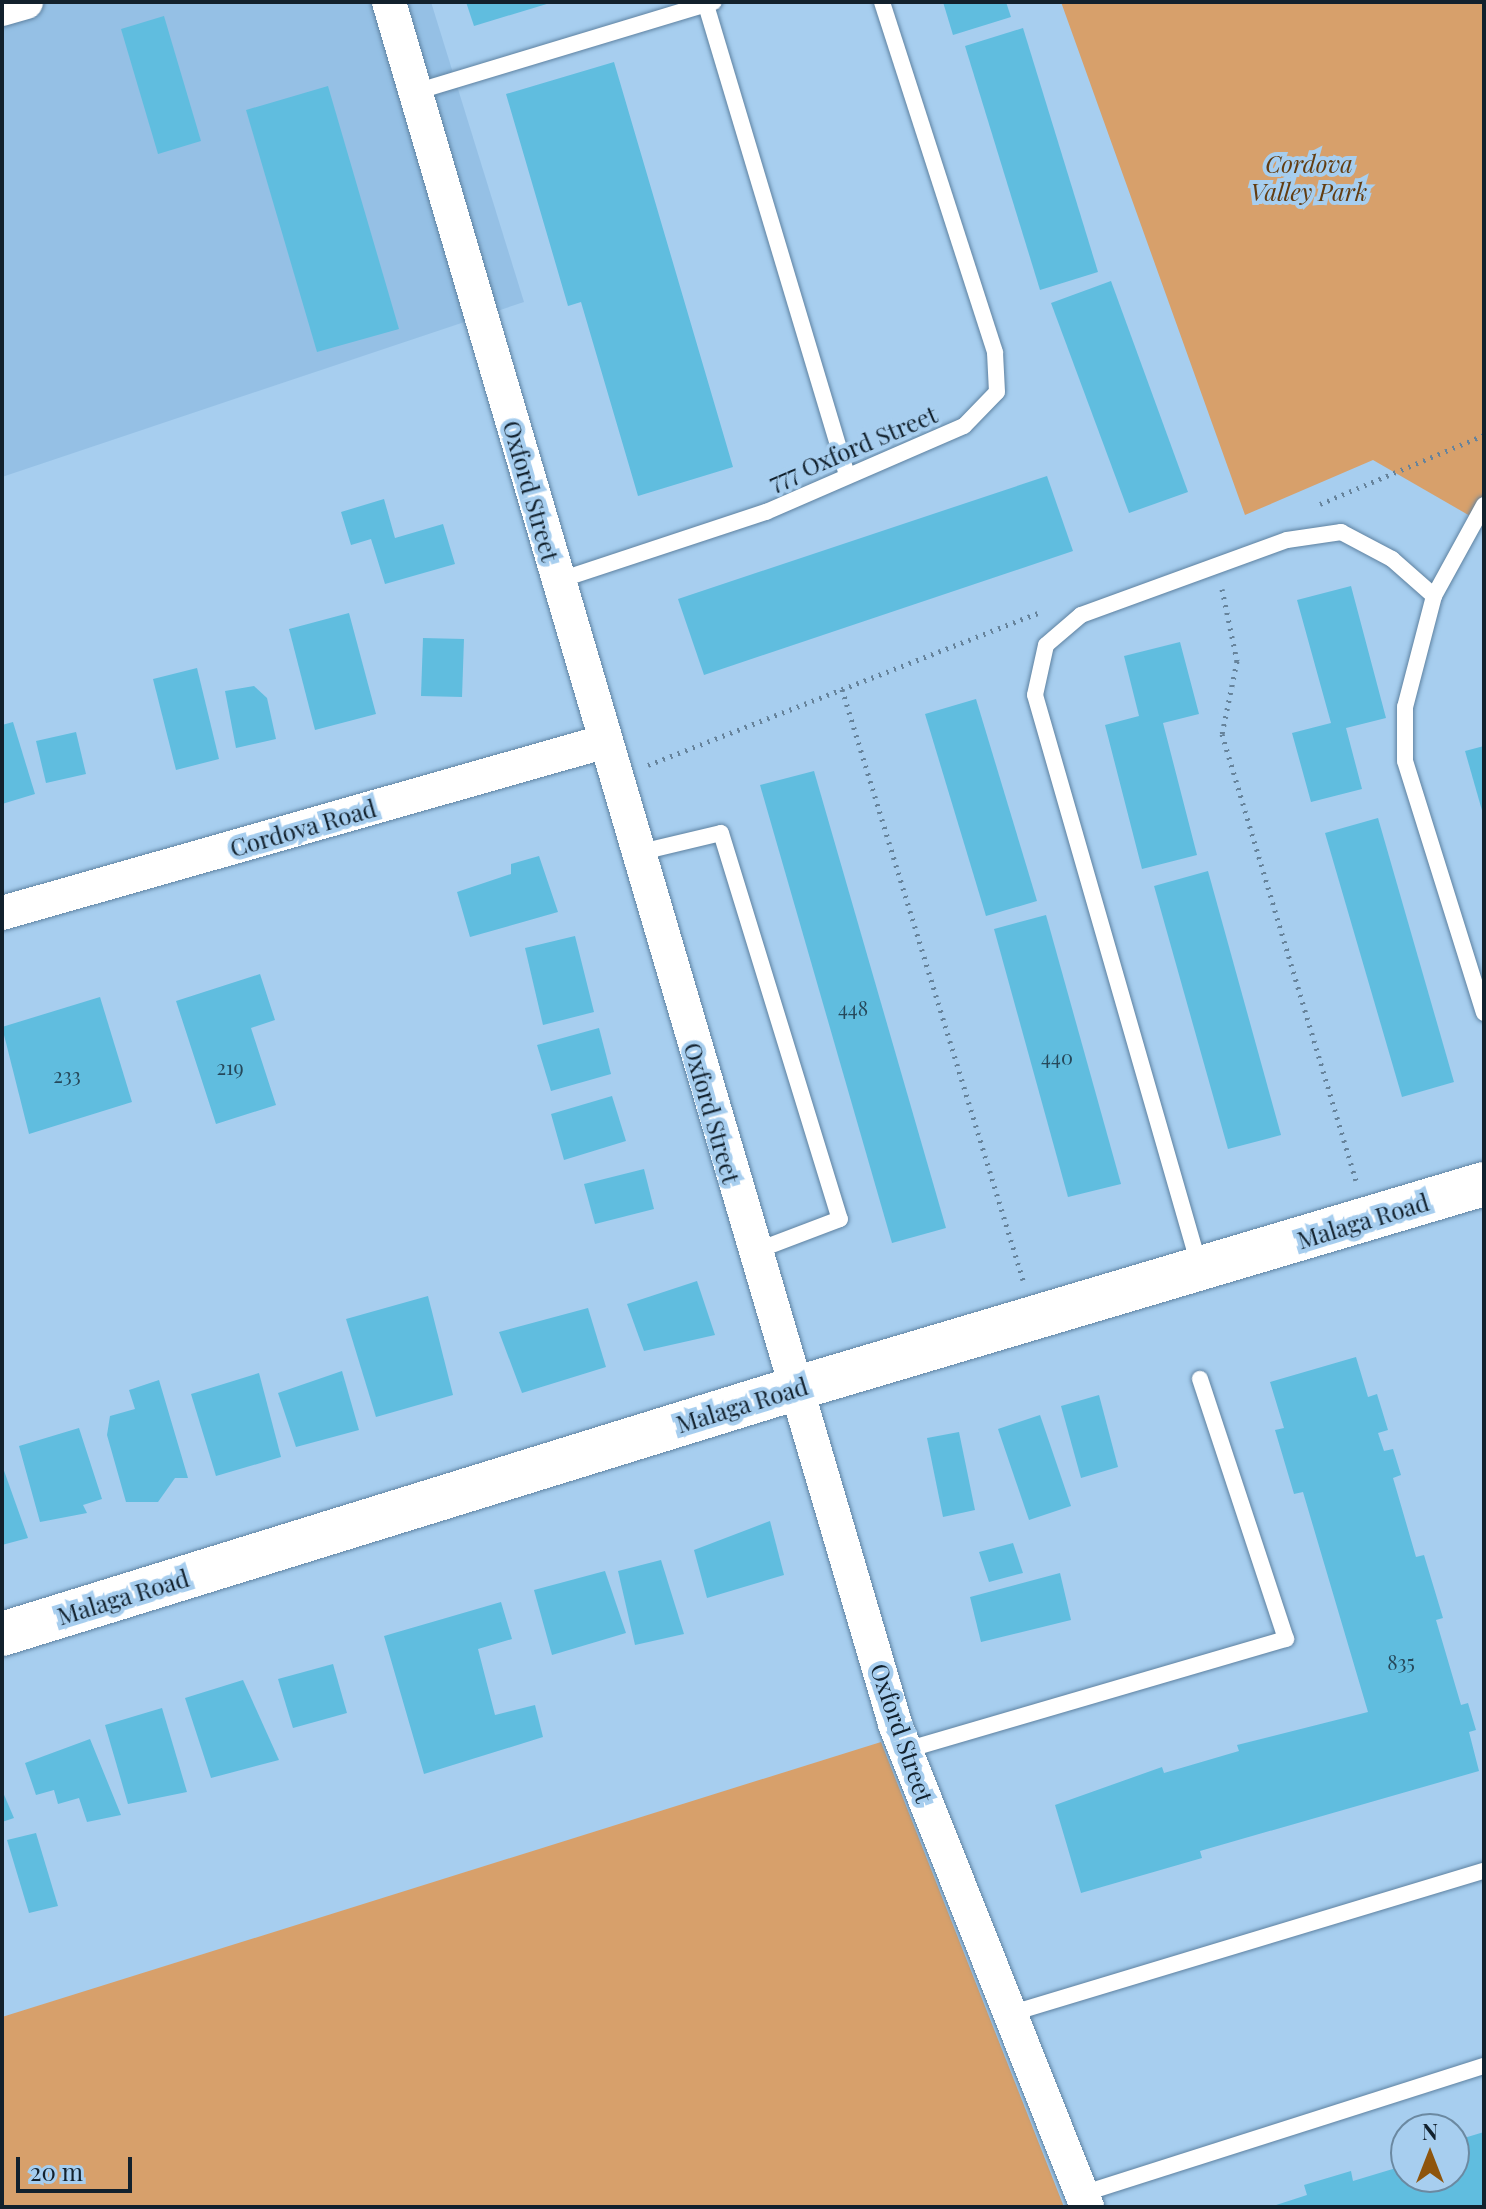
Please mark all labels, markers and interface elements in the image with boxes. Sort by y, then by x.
park label: Cordova Valley Park [1251,150,1367,206]
street label: 777 Oxford Street [764,400,942,496]
street label: Oxford Street [497,417,565,565]
street label: Cordova Road [226,793,380,863]
house number: 448 [838,995,868,1019]
street label: Oxford Street [678,1039,746,1187]
house number: 440 [1041,1044,1073,1068]
house number: 219 [216,1054,244,1078]
house number: 233 [53,1062,81,1086]
street label: Malaga Road [1294,1187,1432,1255]
street label: Malaga Road [673,1371,811,1439]
street label: Malaga Road [54,1563,192,1631]
house number: 835 [1387,1649,1415,1673]
street label: Oxford Street [865,1660,939,1806]
north arrow [1390,2113,1470,2193]
text: N [1422,2116,1438,2146]
scale bar [20,2141,136,2191]
text: 20 m [30,2155,83,2187]

